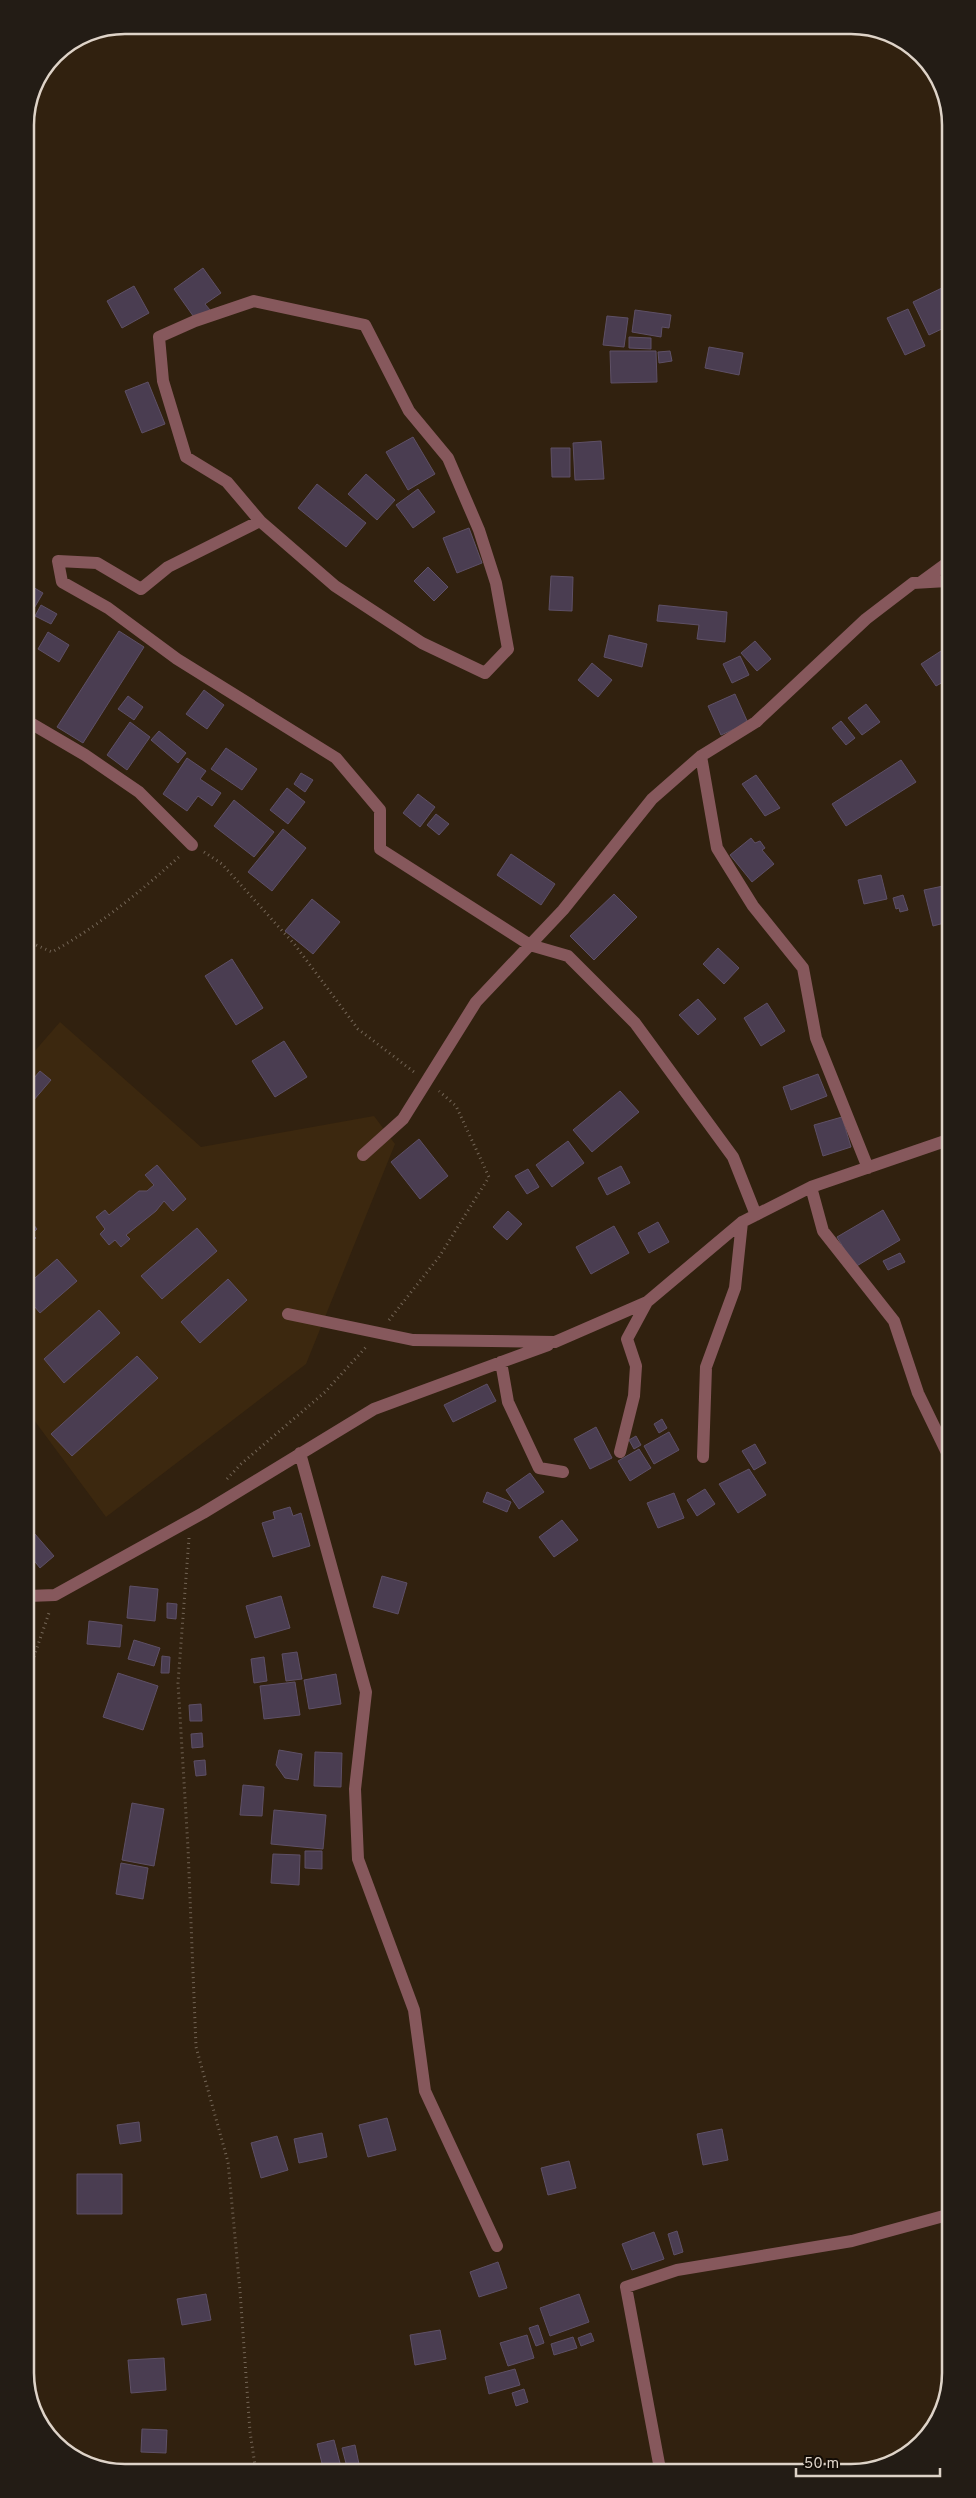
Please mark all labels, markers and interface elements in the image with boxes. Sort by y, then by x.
scale bar [796,2446,940,2478]
text: 50 m [804,2455,839,2474]

